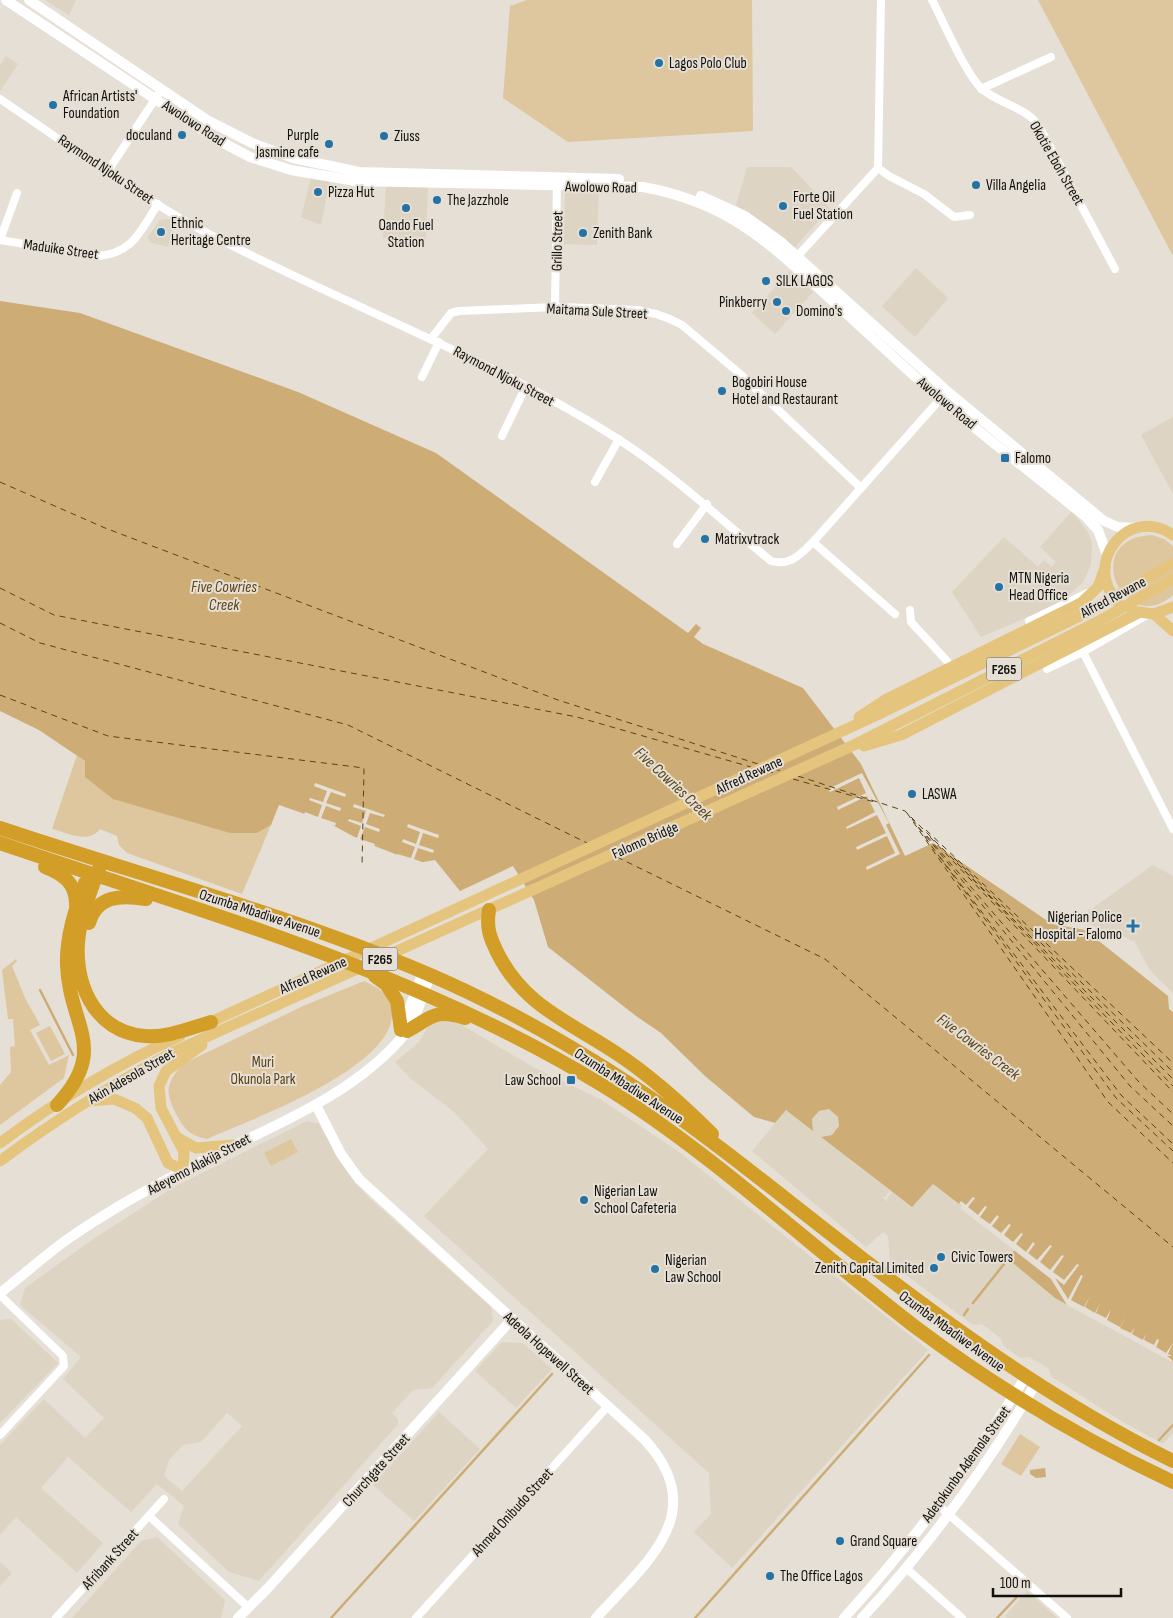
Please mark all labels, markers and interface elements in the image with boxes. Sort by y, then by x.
place label: Lagos Polo Club [669,54,747,73]
marker: Lagos Polo Club [653,57,665,69]
place label: African Artists' Foundation [62,87,137,123]
street label: Awolowo Road [158,95,229,151]
marker: African Artists' Foundation [47,99,59,111]
street label: Okotie Eboh Street [1025,118,1088,209]
place label: doculand [126,126,172,145]
place label: Purple Jasmine cafe [255,126,319,162]
place label: Ziuss [394,127,420,146]
marker: doculand [176,129,188,141]
street label: Raymond Njoku Street [54,130,158,209]
marker: Ziuss [378,130,390,142]
marker: Purple Jasmine cafe [323,138,335,150]
place label: Villa Angelia [986,176,1046,195]
street label: Awolowo Road [564,177,637,198]
marker: Villa Angelia [970,179,982,191]
place label: Pizza Hut [328,183,375,202]
marker: Pizza Hut [312,186,324,198]
place label: Forte Oil Fuel Station [793,188,853,224]
place label: The Jazzhole [447,191,509,210]
marker: The Jazzhole [431,194,443,206]
marker: Forte Oil Fuel Station [777,200,789,212]
marker: Oando Fuel Station [400,202,412,214]
street label: Grillo Street [547,210,568,271]
place label: Ethnic Heritage Centre [171,214,251,250]
place label: Oando Fuel Station [378,216,434,252]
place label: Zenith Bank [593,224,652,243]
marker: Ethnic Heritage Centre [155,226,167,238]
marker: Zenith Bank [577,227,589,239]
street label: Maduike Street [22,235,100,264]
place label: SILK LAGOS [776,272,833,291]
marker: SILK LAGOS [760,275,772,287]
place label: Pinkberry [719,293,767,312]
marker: Pinkberry [771,296,783,308]
street label: Maitama Sule Street [546,299,648,324]
place label: Domino's [796,302,842,321]
marker: Domino's [780,305,792,317]
street label: Raymond Njoku Street [450,342,558,411]
street label: Awolowo Road [912,372,980,434]
place label: Bogobiri House Hotel and Restaurant [732,373,838,409]
marker: Bogobiri House Hotel and Restaurant [716,385,728,397]
place label: Falomo [1015,449,1051,468]
marker: Falomo [999,452,1011,464]
place label: Matrixvtrack [715,530,779,549]
marker: Matrixvtrack [699,533,711,545]
place label: MTN Nigeria Head Office [1009,569,1070,605]
street label: Alfred Rewane [1076,572,1149,623]
water label: Five Cowries Creek [191,578,257,615]
marker: MTN Nigeria Head Office [993,581,1005,593]
road number: F265 [986,658,1022,681]
water label: Five Cowries Creek [630,744,716,825]
street label: Alfred Rewane [712,752,786,800]
place label: LASWA [922,785,957,804]
marker: LASWA [906,788,918,800]
street label: Falomo Bridge [609,817,681,863]
street label: Ozumba Mbadiwe Avenue [197,885,323,942]
place label: Nigerian Police Hospital - Falomo [1034,908,1122,944]
marker: Nigerian Police Hospital - Falomo [1126,919,1140,933]
road number: F265 [362,948,398,971]
street label: Alfred Rewane [276,952,350,999]
water label: Five Cowries Creek [933,1010,1024,1085]
street label: Akin Adesola Street [84,1044,178,1109]
street label: Ozumba Mbadiwe Avenue [571,1044,687,1129]
park label: Muri Okunola Park [231,1053,296,1089]
place label: Law School [505,1071,561,1090]
marker: Law School [565,1074,577,1086]
street label: Adeyemo Alakija Street [143,1129,255,1200]
place label: Nigerian Law School Cafeteria [594,1182,677,1218]
marker: Nigerian Law School Cafeteria [578,1194,590,1206]
place label: Civic Towers [951,1248,1013,1267]
place label: Nigerian Law School [665,1251,721,1287]
marker: Civic Towers [935,1251,947,1263]
place label: Zenith Capital Limited [815,1259,924,1278]
marker: Zenith Capital Limited [928,1262,940,1274]
marker: Nigerian Law School [649,1263,661,1275]
street label: Ozumba Mbadiwe Avenue [895,1287,1008,1376]
street label: Adeola Hopewell Street [499,1307,598,1399]
street label: Adetokunbo Ademola Street [917,1402,1015,1527]
street label: Churchgate Street [338,1429,415,1511]
street label: Ahmed Onibudo Street [467,1464,558,1561]
street label: Afribank Street [77,1524,143,1595]
place label: Grand Square [850,1532,917,1551]
marker: Grand Square [834,1535,846,1547]
scale bar [993,1566,1120,1598]
place label: The Office Lagos [780,1567,863,1586]
marker: The Office Lagos [764,1570,776,1582]
text: 100 m [1000,1574,1031,1593]

